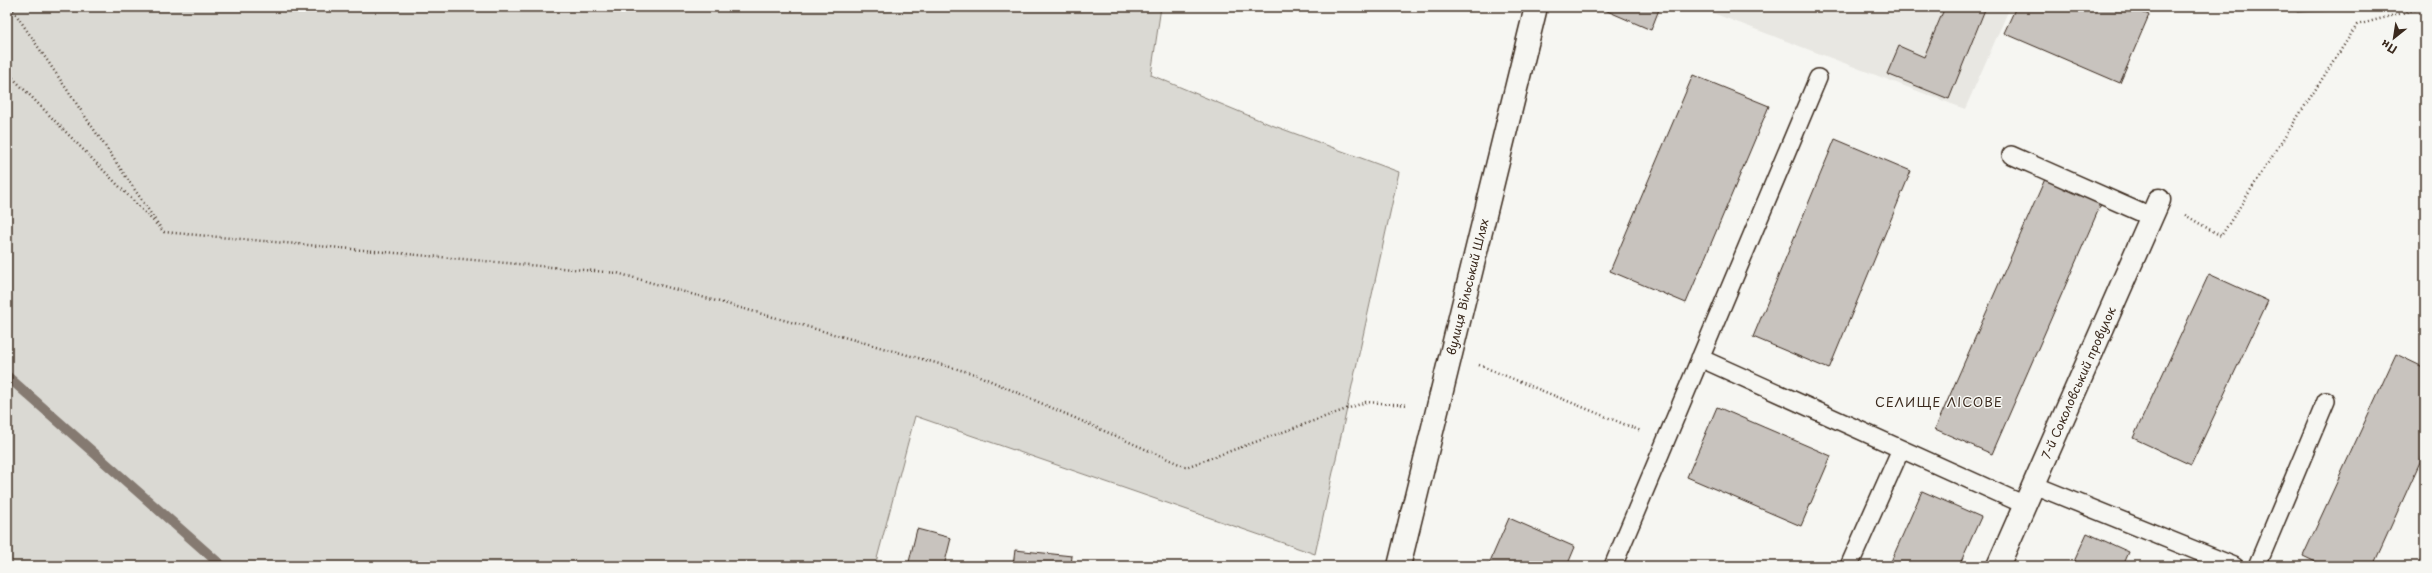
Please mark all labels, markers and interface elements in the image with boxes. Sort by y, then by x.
north arrow [2374,18,2414,58]
text: Пн [2378,36,2400,58]
street label: вулиця Вільський Шлях [1441,217,1493,357]
street label: 7-й Соколовський провулок [2036,303,2120,462]
district label: СЕЛИЩЕ ЛІСОВЕ [1875,392,2003,411]

